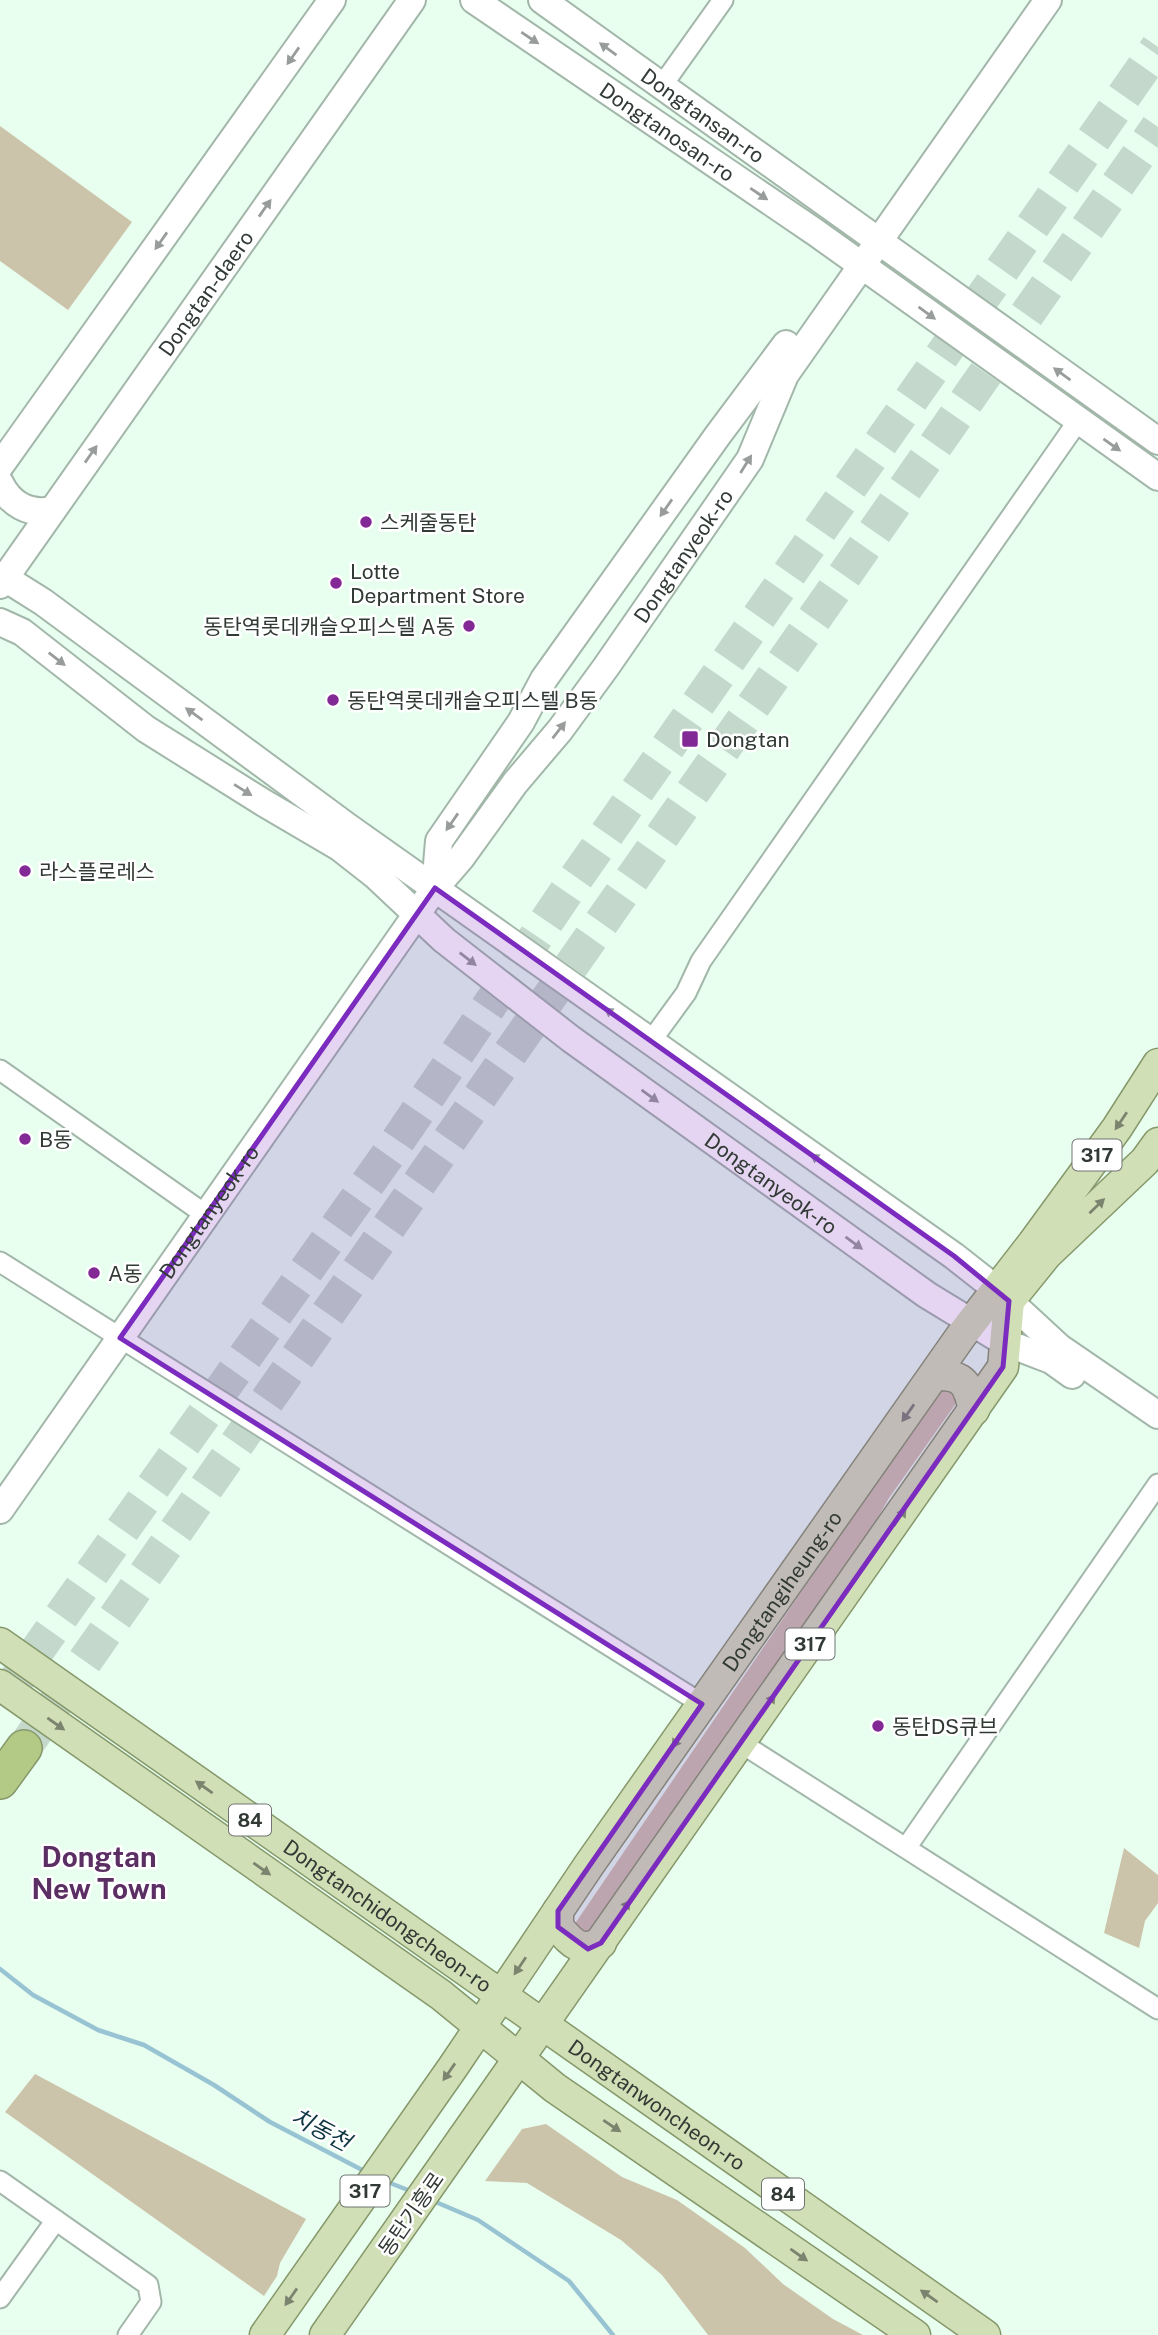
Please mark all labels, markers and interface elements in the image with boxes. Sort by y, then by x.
one-way arrow [520,32,540,45]
one-way arrow [599,42,618,56]
one-way arrow [286,47,300,65]
street label: Dongtansan-ro [636,63,770,168]
street label: Dongtanosan-ro [595,77,740,186]
one-way arrow [750,187,768,201]
one-way arrow [258,199,272,217]
street label: Dongtan-daero [153,226,258,361]
one-way arrow [154,232,168,250]
one-way arrow [917,305,935,320]
one-way arrow [1053,367,1071,381]
one-way arrow [1102,438,1121,451]
one-way arrow [84,445,98,463]
one-way arrow [739,454,752,474]
street label: Dongtanyeok-ro [628,484,738,627]
one-way arrow [660,499,674,517]
place label: 스케줄동탄 [380,510,477,535]
marker: 스케줄동탄 [358,514,374,530]
place label: Lotte Department Store [350,559,525,608]
marker: Lotte Department Store [328,575,344,591]
place label: 동탄역롯데캐슬오피스텔 A동 [203,614,455,639]
marker: 동탄역롯데캐슬오피스텔 A동 [461,618,477,634]
one-way arrow [47,652,65,667]
place label: 동탄역롯데캐슬오피스텔 B동 [347,688,598,713]
marker: 동탄역롯데캐슬오피스텔 B동 [325,692,341,708]
one-way arrow [185,707,203,721]
one-way arrow [551,722,566,740]
place label: Dongtan [706,727,790,752]
marker: Dongtan [680,729,700,749]
one-way arrow [233,783,252,796]
one-way arrow [445,813,459,831]
place label: 라스플로레스 [39,859,155,884]
marker: 라스플로레스 [17,863,33,879]
one-way arrow [459,951,477,965]
one-way arrow [604,1007,622,1021]
one-way arrow [640,1088,658,1103]
one-way arrow [1114,1111,1127,1131]
place label: B동 [39,1127,72,1152]
street label: Dongtanyeok-ro [700,1127,842,1239]
marker: B동 [17,1131,33,1147]
street label: Dongtanyeok-ro [153,1140,264,1283]
road number: 317 [1072,1140,1122,1170]
one-way arrow [810,1153,828,1167]
one-way arrow [1088,1199,1105,1215]
one-way arrow [845,1236,863,1250]
place label: A동 [108,1261,142,1286]
marker: A동 [86,1265,102,1281]
one-way arrow [901,1404,915,1422]
street label: Dongtangiheung-ro [717,1506,847,1676]
one-way arrow [893,1508,907,1526]
road number: 317 [786,1628,834,1660]
one-way arrow [762,1694,776,1712]
place label: 동탄DS큐브 [892,1714,998,1739]
one-way arrow [47,1717,65,1731]
marker: 동탄DS큐브 [870,1718,886,1734]
one-way arrow [671,1730,685,1748]
one-way arrow [195,1781,213,1795]
road number: 84 [229,1804,271,1836]
street label: Dongtanchidongcheon-ro [279,1834,497,1997]
district label: Dongtan New Town [32,1840,167,1905]
one-way arrow [253,1862,271,1876]
one-way arrow [617,1900,631,1918]
one-way arrow [514,1956,527,1976]
street label: Dongtanwoncheon-ro [564,2034,750,2175]
one-way arrow [442,2063,456,2081]
water label: 치동천 [287,2102,358,2157]
one-way arrow [602,2120,621,2133]
street label: 동탄기흥로 [373,2167,449,2261]
road number: 317 [340,2176,390,2206]
road number: 84 [762,2178,804,2210]
one-way arrow [790,2248,808,2262]
one-way arrow [284,2288,298,2306]
one-way arrow [920,2289,938,2303]

